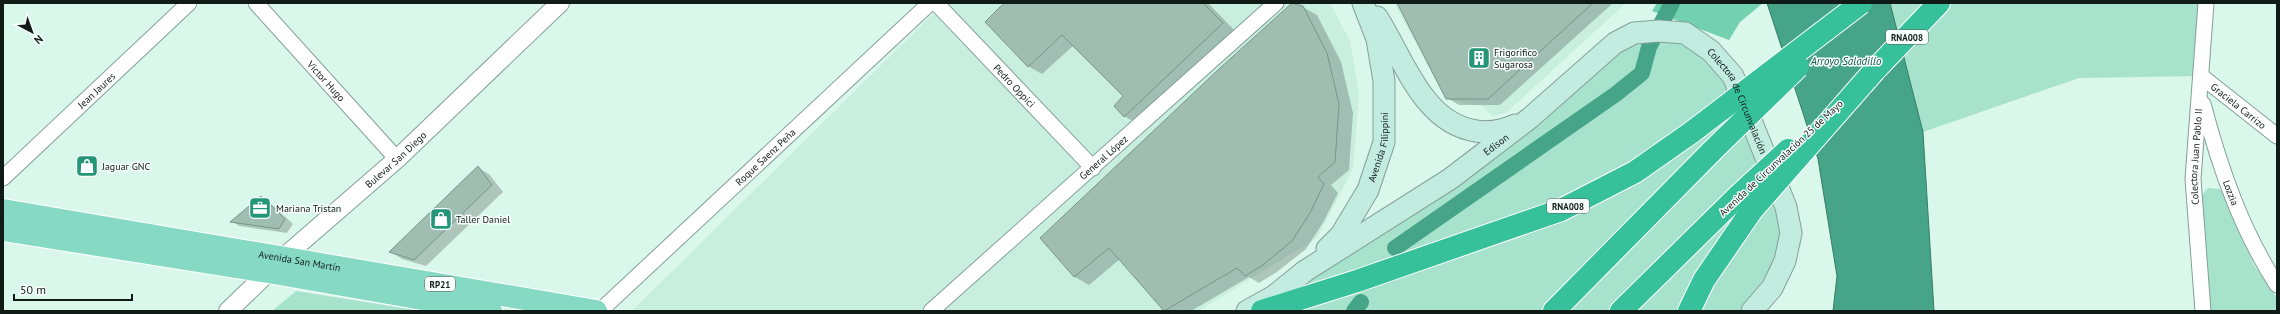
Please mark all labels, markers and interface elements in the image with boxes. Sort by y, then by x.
north arrow [12,12,52,52]
road number: RNA008 [1886,30,1928,44]
text: N [31,32,46,47]
building icon: Frigorifico Sugarosa [1466,45,1492,71]
street label: Colectora de Circunvalación [1705,45,1770,156]
place label: Frigorifico Sugarosa [1494,46,1537,71]
water label: Arroyo Saladillo [1810,54,1882,68]
street label: Victor Hugo [304,57,348,104]
street label: Pedro Oppici [991,61,1038,110]
street label: Jean Jaures [74,69,118,112]
street label: Graciela Carrizo [2208,80,2269,132]
street label: Avenida de Circunvalación 25 de Mayo [1716,97,1846,219]
street label: Colectora Juan Pablo II [2186,108,2205,205]
street label: Avenida Filippini [1365,112,1391,184]
street label: Roque Saenz Peña [732,125,798,188]
street label: Bulevar San Diego [362,128,429,190]
street label: Edison [1480,130,1511,158]
street label: General López [1076,132,1130,182]
shop icon: Jaguar GNC [74,153,100,179]
place label: Jaguar GNC [101,160,151,173]
street label: Lozzia [2220,178,2242,207]
office icon: Mariana Tristan [247,195,273,221]
road number: RNA008 [1547,199,1589,213]
place label: Mariana Tristan [276,202,341,215]
shop icon: Taller Daniel [428,206,454,232]
place label: Taller Daniel [456,213,510,226]
street label: Avenida San Martín [258,247,342,274]
scale bar [14,276,132,302]
road number: RP21 [425,277,455,291]
text: 50 m [20,282,46,297]

